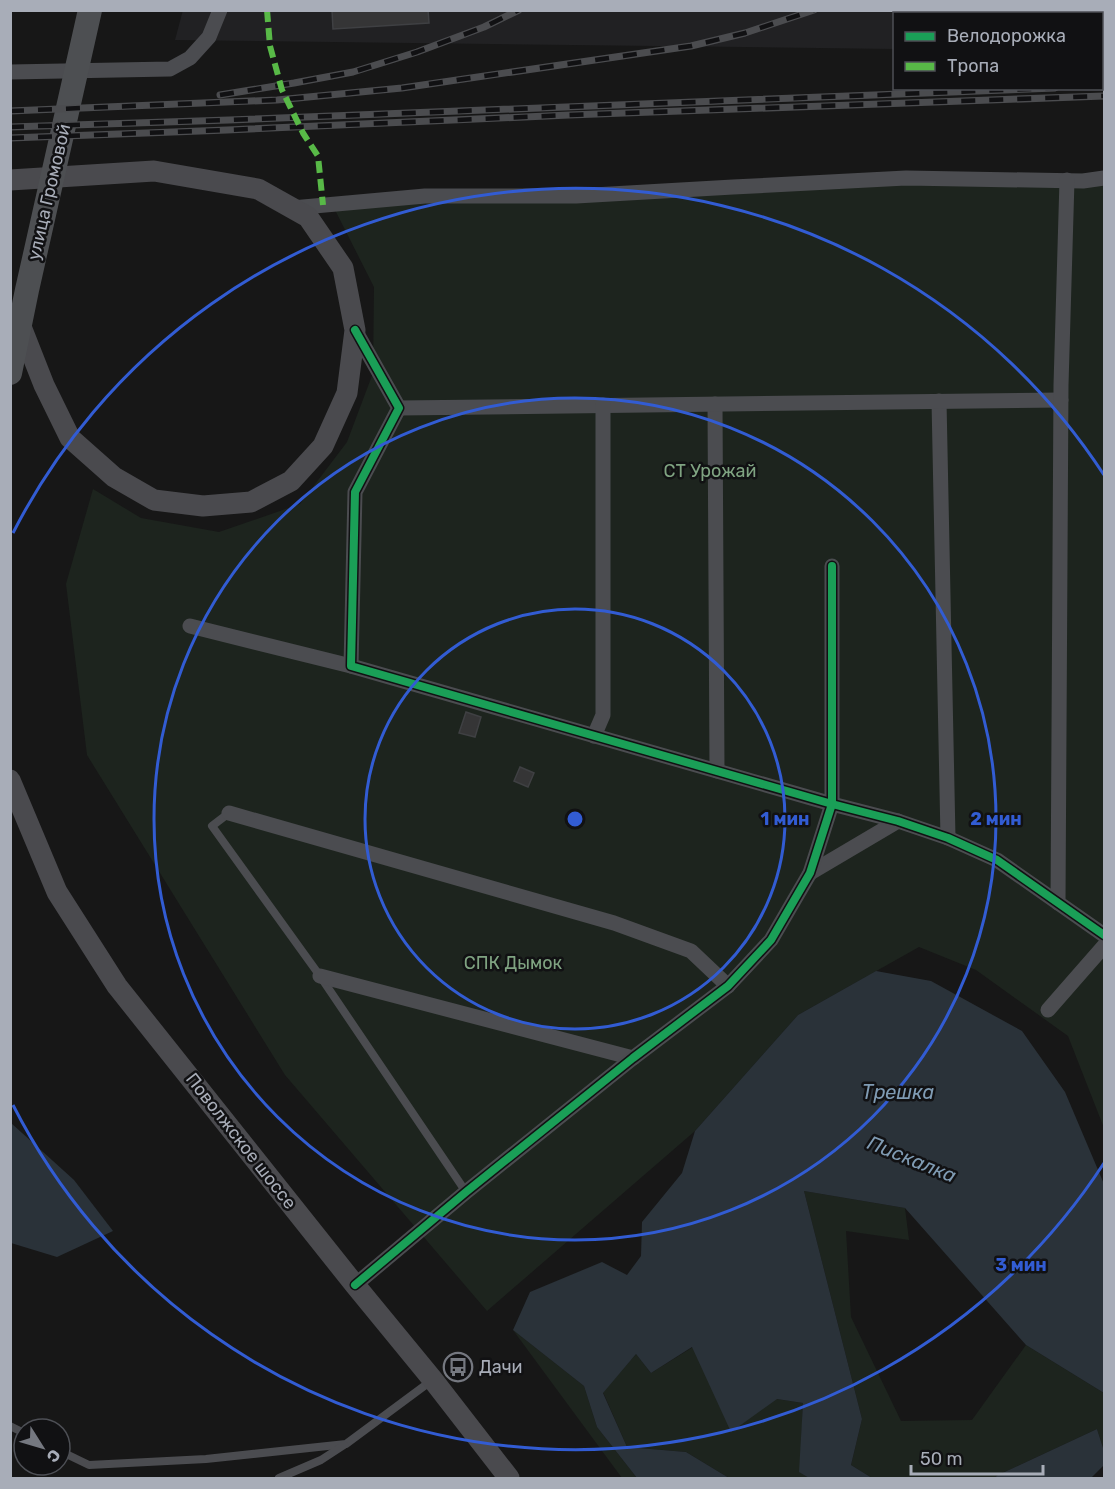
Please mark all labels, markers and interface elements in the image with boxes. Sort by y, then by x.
legend [893,12,1103,90]
text: Велодорожка [947,25,1066,47]
text: Тропа [947,55,999,77]
street label: улица Громовой [23,122,75,262]
park label: СТ Урожай [663,460,757,482]
text: 1 мин [761,808,809,830]
text: 2 мин [970,808,1022,830]
centre of rings [565,809,585,829]
park label: СПК Дымок [464,952,563,974]
street label: Поволжское шоссе [181,1069,301,1213]
water label: Трешка [862,1080,935,1104]
water label: Пискалка [864,1130,960,1188]
text: 3 мин [995,1254,1047,1276]
bus stop icon: Дачи [442,1351,474,1383]
place label: Дачи [479,1356,523,1378]
north arrow [12,1417,72,1477]
scale bar [911,1438,1043,1476]
text: С [43,1446,65,1466]
text: 50 m [920,1448,963,1470]

